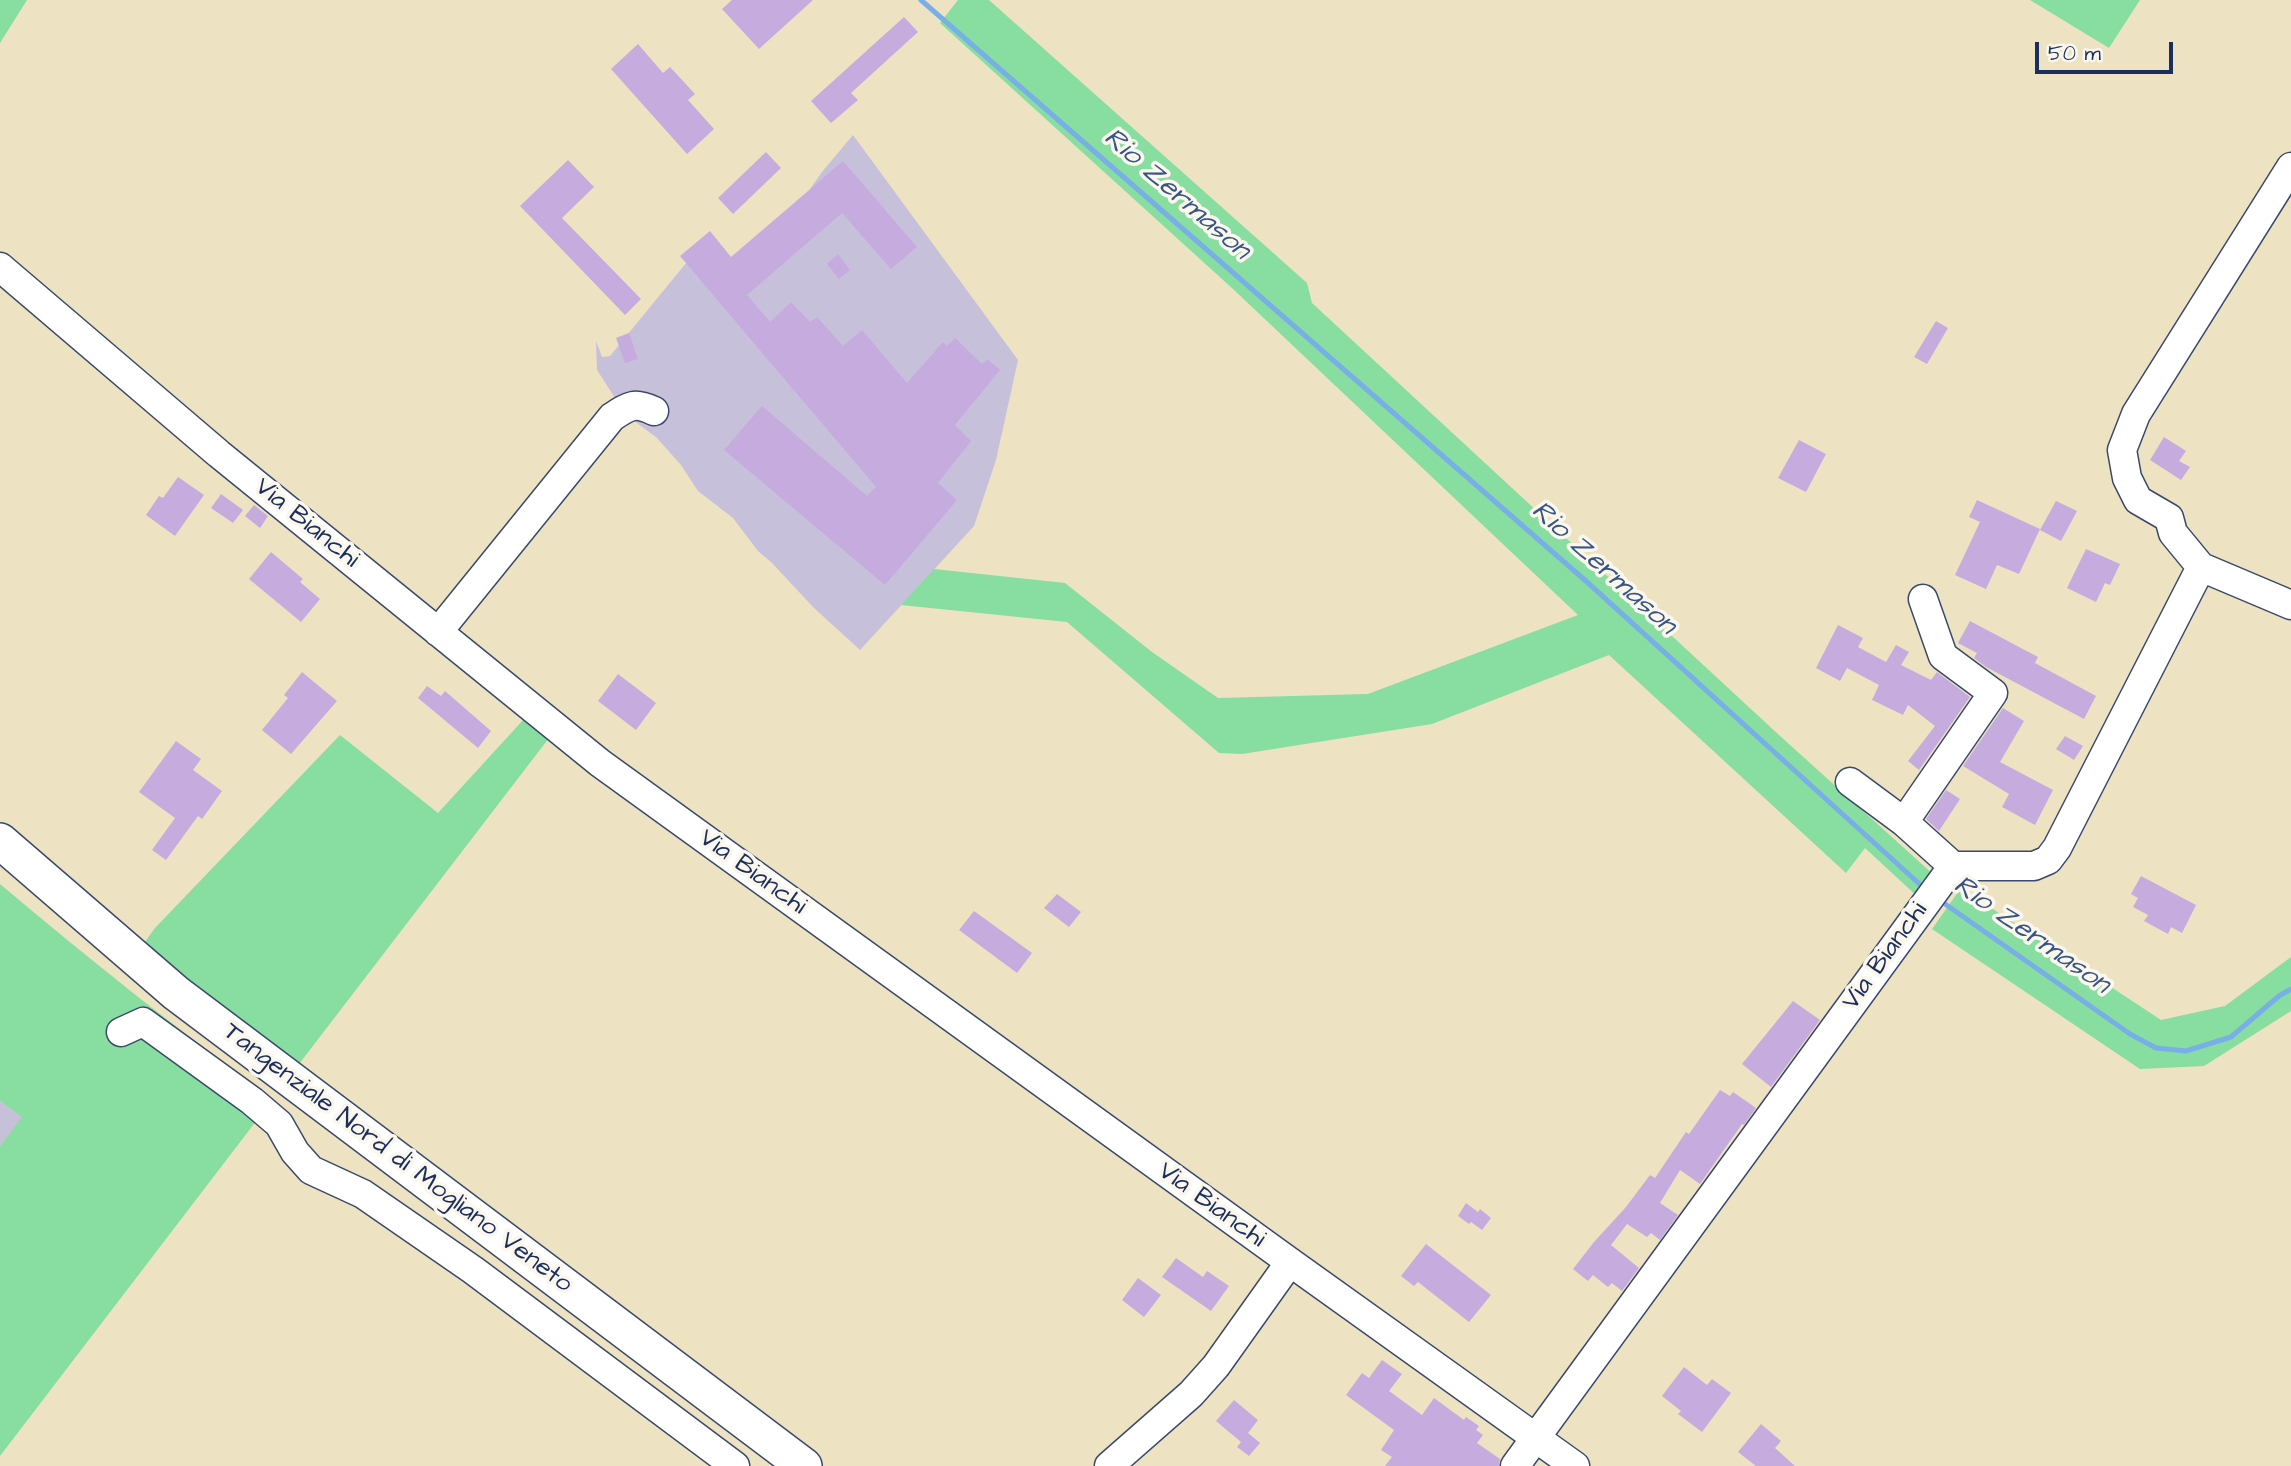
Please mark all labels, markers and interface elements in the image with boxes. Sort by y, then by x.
scale bar [2039,28,2177,72]
text: 50 m [2048,39,2101,68]
water label: Rio Zermason [1096,122,1256,268]
street label: Via Bianchi [247,472,365,576]
water label: Rio Zermason [1524,495,1682,643]
street label: Via Bianchi [692,823,812,923]
water label: Rio Zermason [1946,870,2116,1002]
street label: Via Bianchi [1836,897,1936,1017]
street label: Tangenziale Nord di Mogliano Veneto [216,1017,578,1301]
street label: Via Bianchi [1151,1156,1271,1256]

